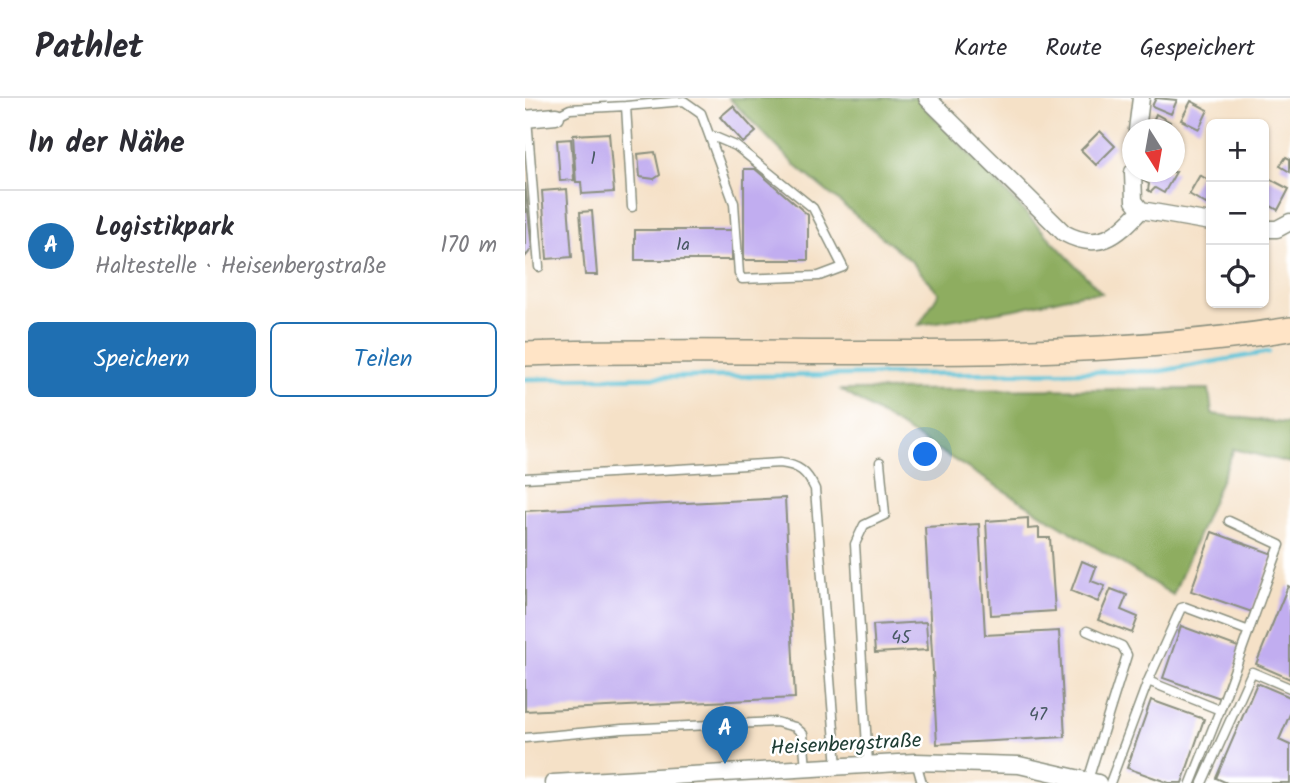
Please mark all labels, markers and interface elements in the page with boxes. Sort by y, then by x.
text: Pathlet [35,22,143,75]
text: Karte [954,29,1007,68]
text: Route [1045,29,1102,68]
text: Gespeichert [1140,29,1255,68]
north arrow [1122,119,1185,182]
map controls [1206,119,1269,308]
button: + [1206,119,1269,182]
text: In der Nähe [28,120,185,168]
house number: 1 [590,145,596,174]
button: − [1206,182,1269,245]
text: Logistikpark [95,207,233,249]
text: A [44,228,58,264]
text: 170 m [440,228,497,264]
house number: 1a [676,231,690,260]
button: locate [1206,245,1269,308]
text: Haltestelle · Heisenbergstraße [95,249,386,285]
button: Speichern [28,322,256,397]
button: Teilen [270,322,497,397]
your location [908,437,942,471]
house number: 45 [891,624,912,653]
house number: 47 [1029,701,1048,730]
pin: A [702,706,748,764]
street label: Heisenbergstraße [770,725,923,765]

